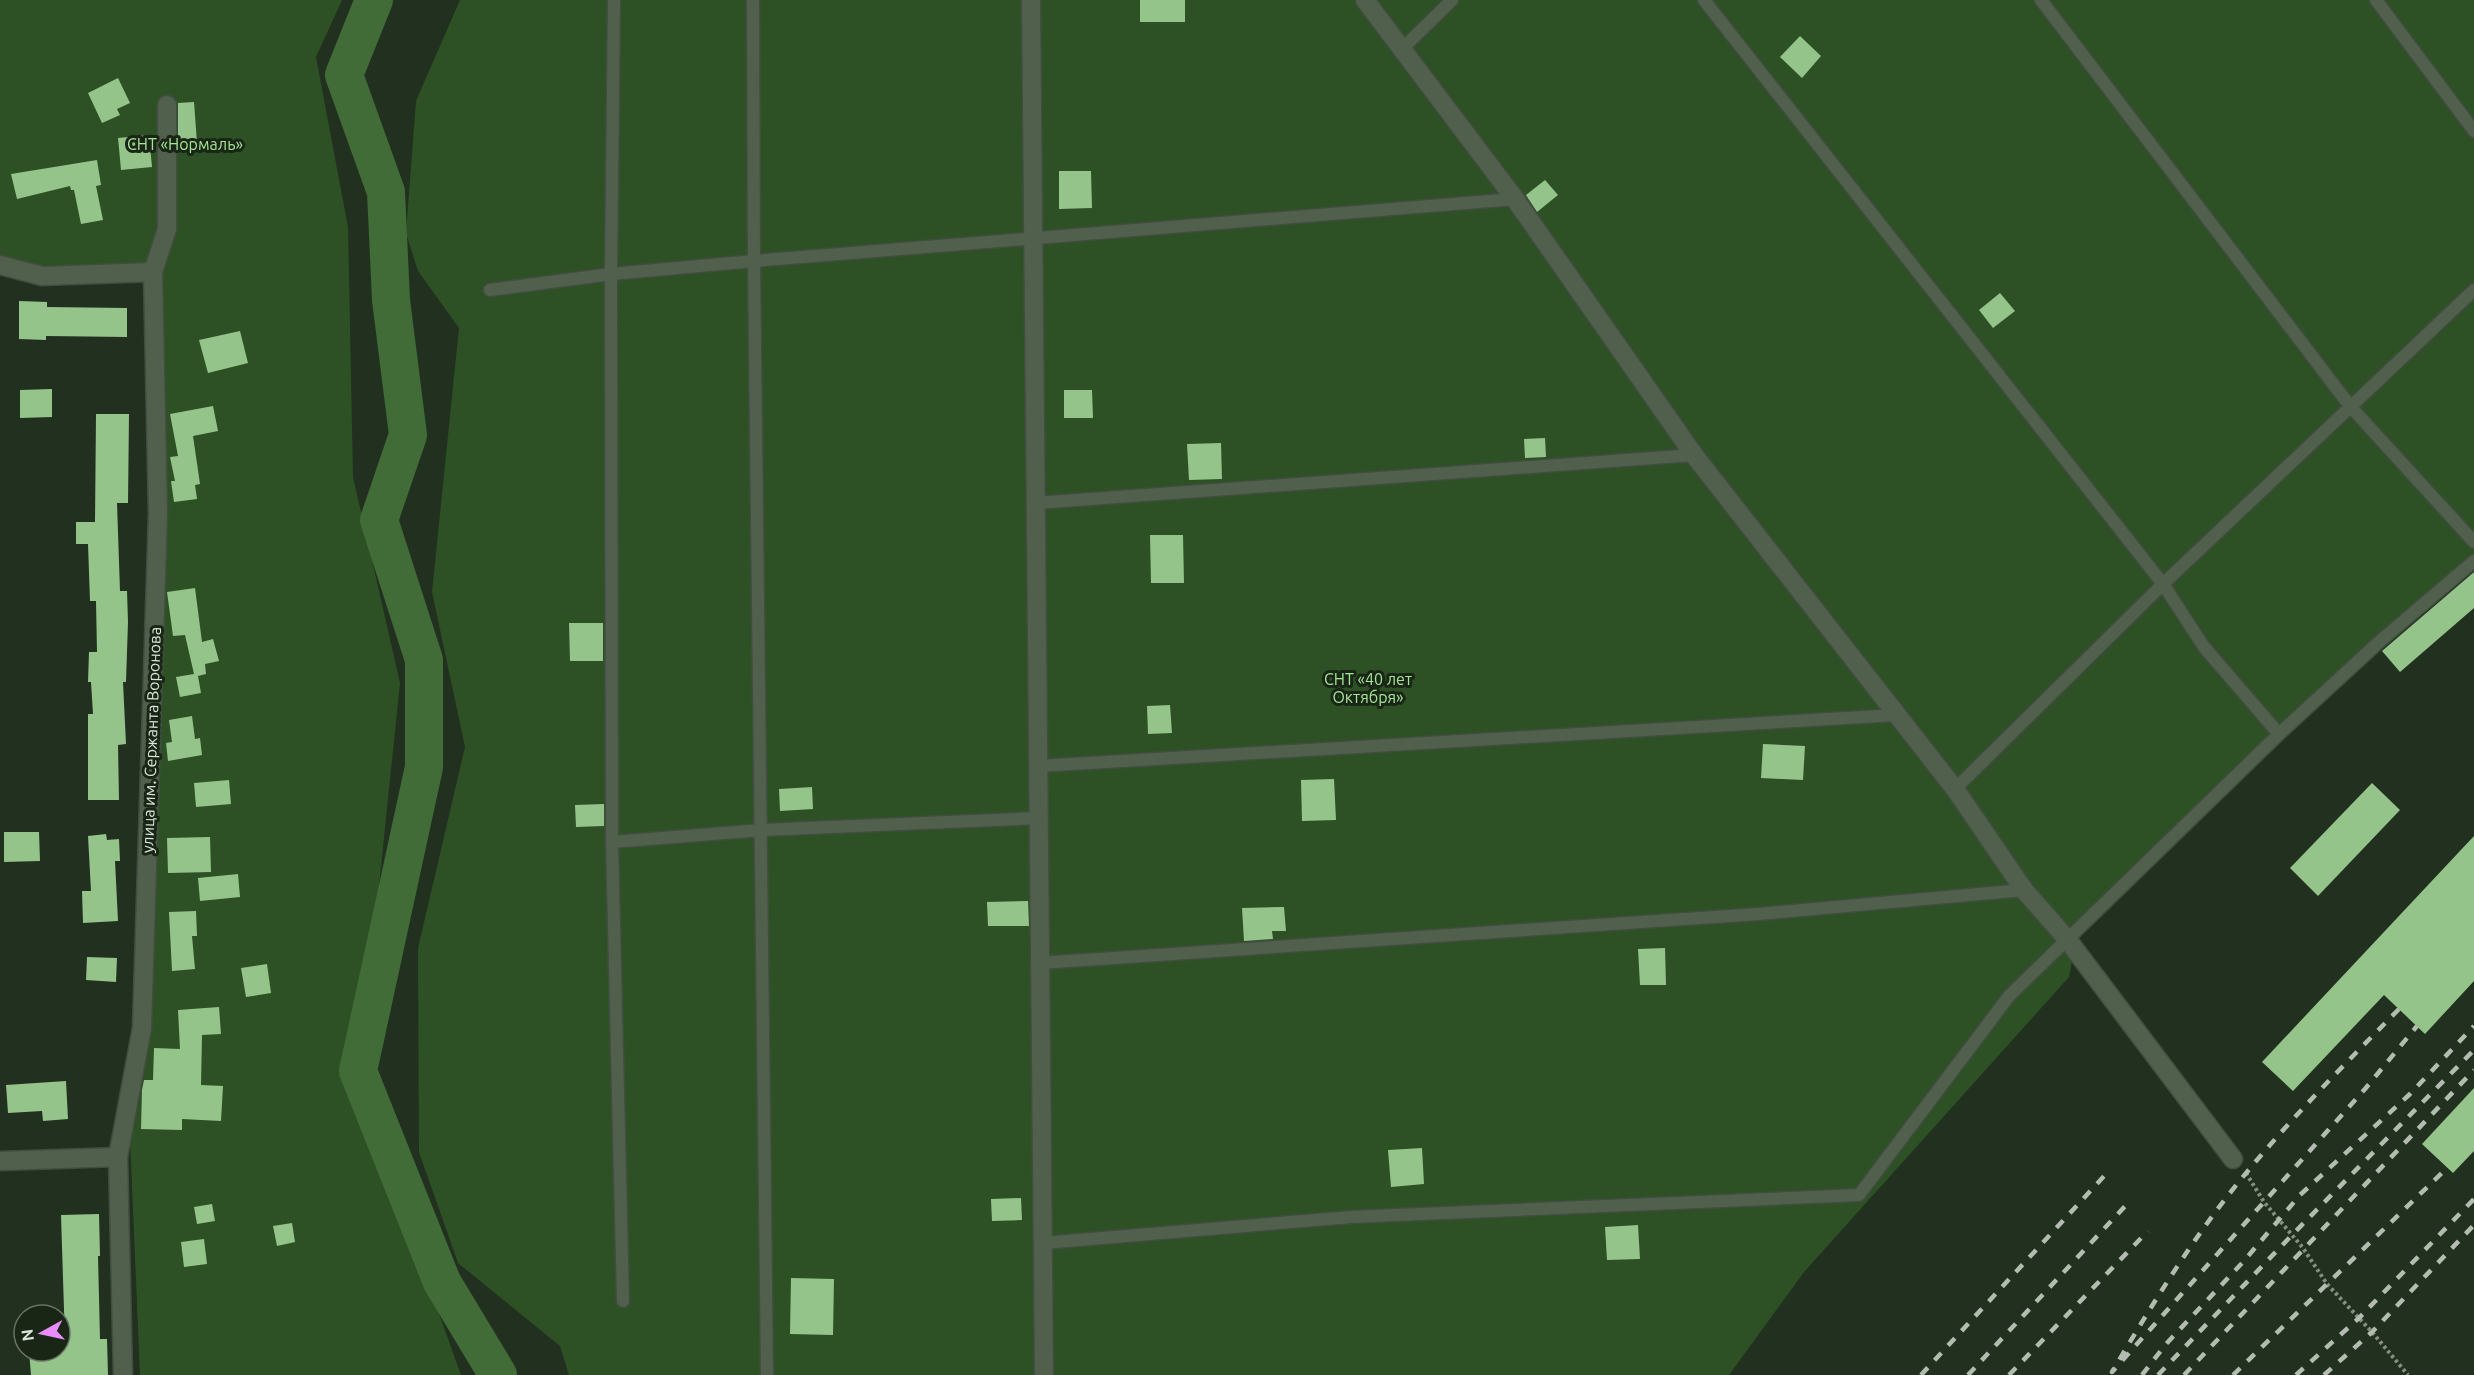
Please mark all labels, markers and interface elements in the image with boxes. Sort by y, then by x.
park label: СНТ «Нормаль» [127,135,243,153]
street label: улица им. Сержанта Воронова [138,627,164,853]
park label: СНТ «40 лет Октября» [1324,670,1412,706]
north arrow [12,1303,72,1363]
text: N [17,1328,37,1342]

